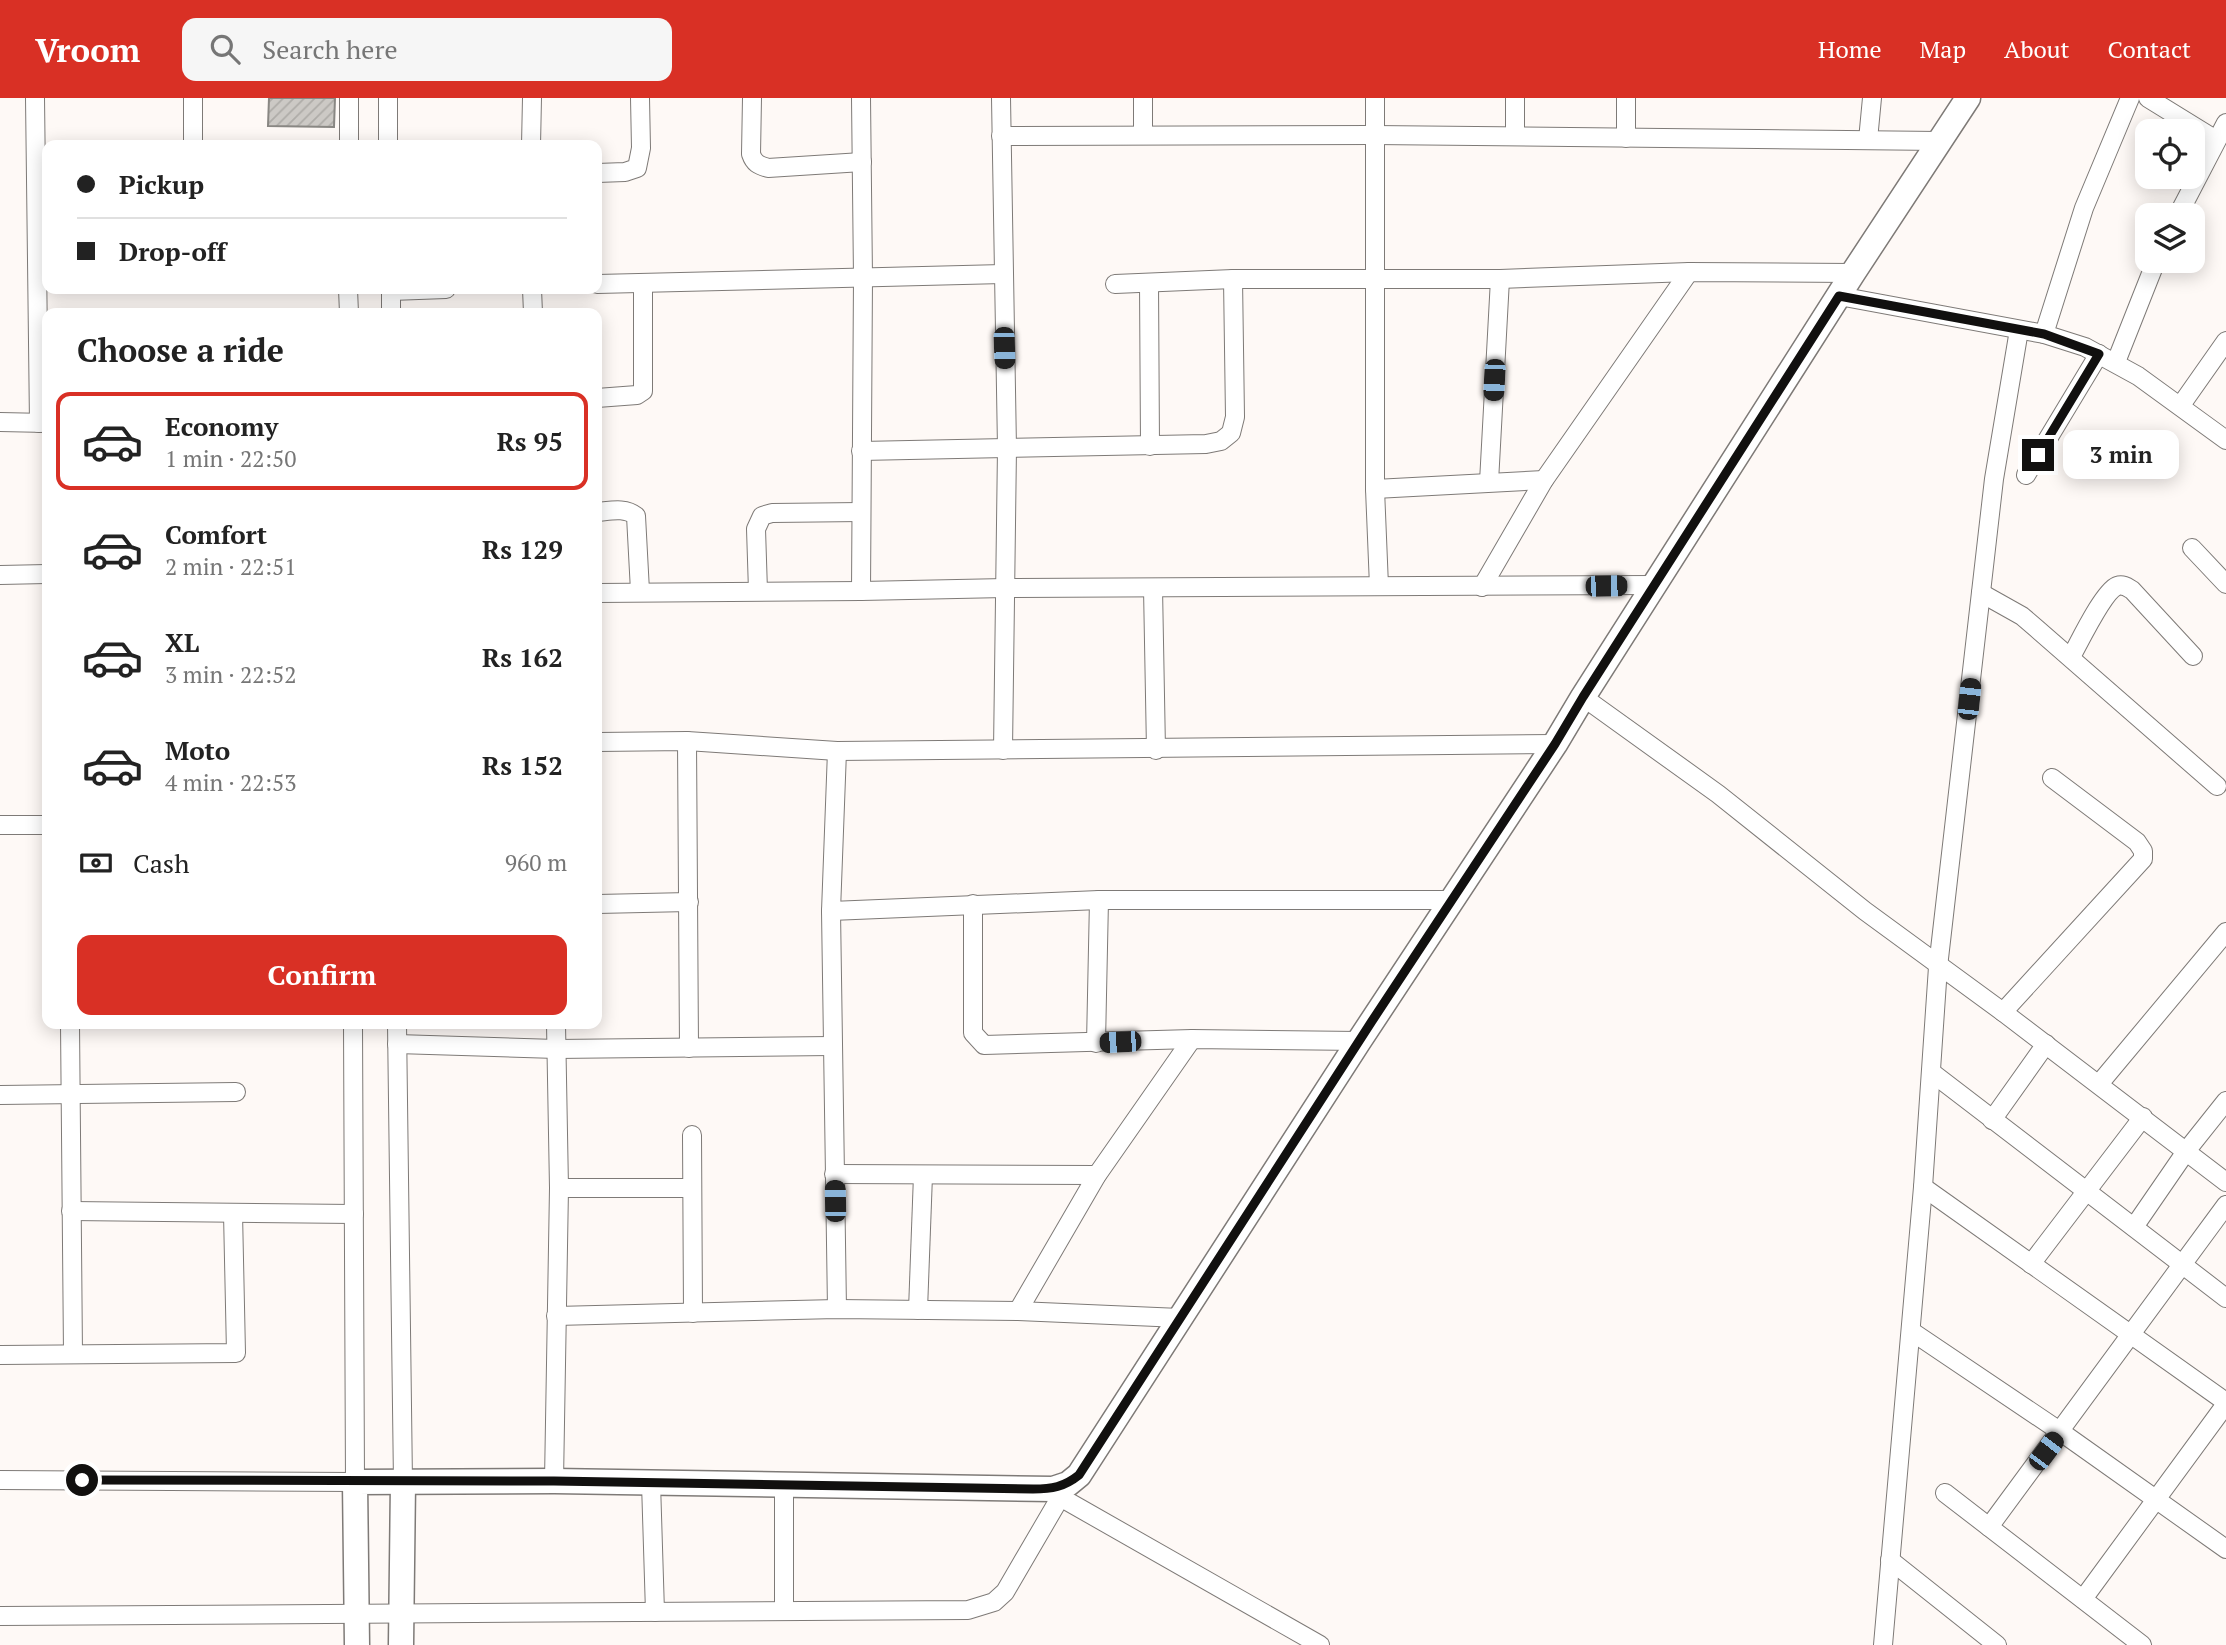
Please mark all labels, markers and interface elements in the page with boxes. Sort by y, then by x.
search box [182,18,672,81]
text: Vroom [35,28,140,71]
icon: search [206,30,244,68]
text: Search here [262,32,397,66]
text: Home [1818,33,1882,65]
text: Map [1920,33,1966,65]
text: About [2004,33,2070,65]
text: Contact [2108,33,2191,65]
map controls [2135,119,2205,273]
button: locate [2135,119,2205,189]
text: Pickup [119,167,204,201]
button: layers [2135,203,2205,273]
text: Drop-off [119,234,226,268]
car [993,327,1016,369]
text: Choose a ride [77,329,284,371]
car [1483,358,1506,402]
text: Economy [165,409,278,443]
icon: car [81,410,144,473]
text: Rs 95 [497,424,563,458]
callout: 3 min [2062,430,2178,480]
route end [2022,439,2054,471]
text: 3 min [2090,439,2152,470]
text: 1 min · 22:50 [165,443,297,474]
text: Comfort [165,517,267,551]
icon: car [81,518,144,581]
text: Rs 129 [482,532,563,566]
text: 2 min · 22:51 [165,551,297,582]
car [1585,575,1628,597]
text: XL [165,625,199,659]
icon: car [81,626,144,689]
text: Rs 162 [482,640,563,674]
text: 3 min · 22:52 [165,659,297,690]
car [1957,677,1982,721]
text: Moto [165,733,230,767]
icon: car [81,734,144,797]
text: Rs 152 [482,748,563,782]
text: 4 min · 22:53 [165,767,297,798]
icon: cash [77,844,115,882]
text: Cash [133,846,189,880]
text: 960 m [505,847,567,878]
button: Confirm [77,935,567,1015]
car [1099,1030,1142,1054]
car [825,1180,846,1222]
car [2025,1428,2068,1474]
route start [66,1464,98,1496]

